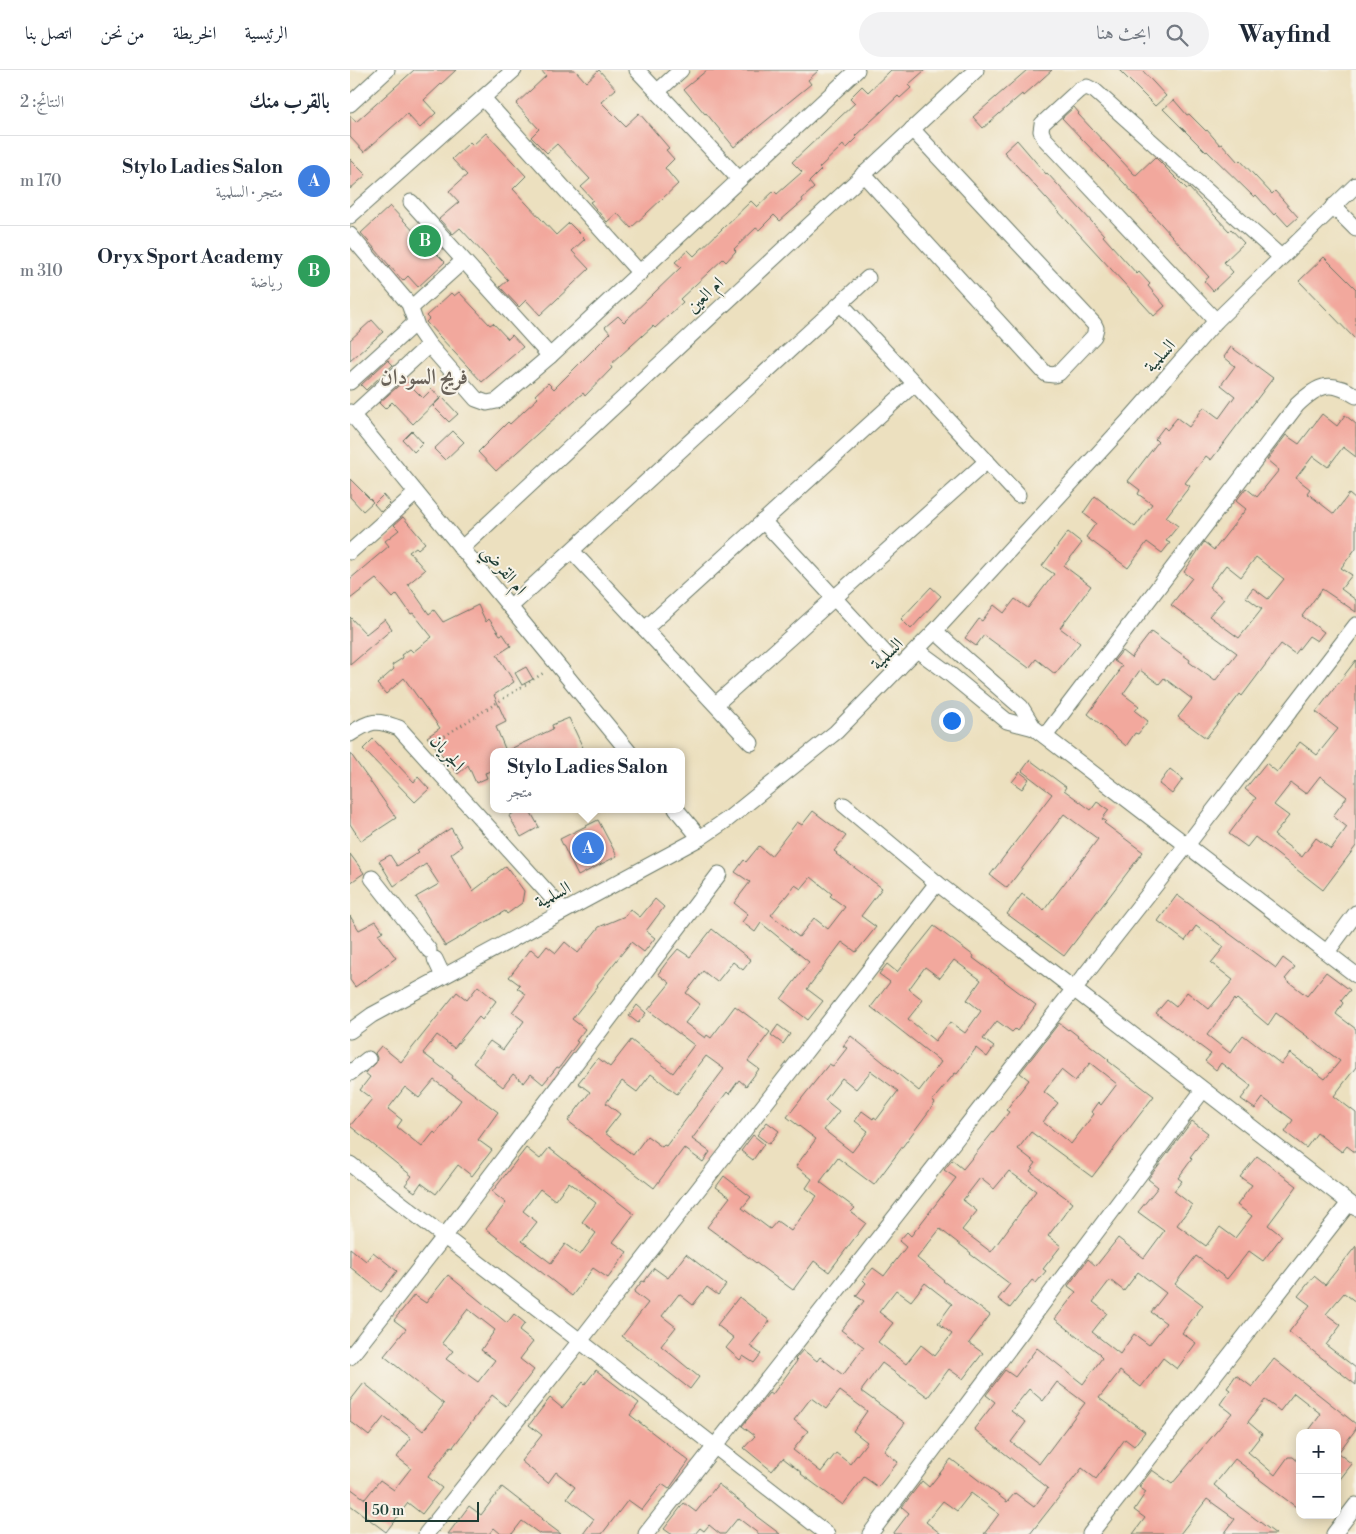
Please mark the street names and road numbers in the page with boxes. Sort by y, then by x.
street label: ام العين [681,272,731,321]
street label: السلمية [1139,335,1181,377]
street label: ام القرضي [473,540,532,603]
street label: السلمية [866,633,908,675]
street label: الجريان [425,730,469,776]
street label: السلمية [531,876,575,914]

